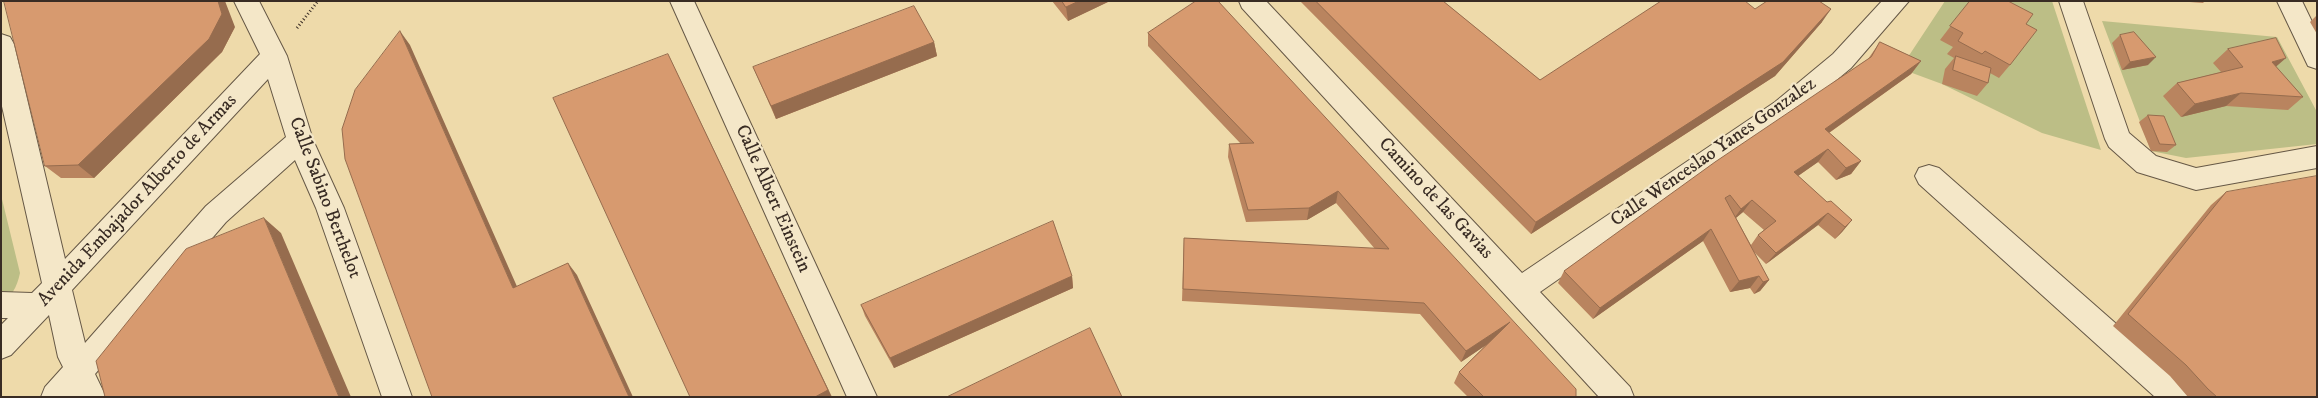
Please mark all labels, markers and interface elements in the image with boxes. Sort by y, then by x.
street label: Calle Wenceslao Yanes Gonzalez [1607,73,1821,233]
street label: Avenida Embajador Alberto de Armas [34,90,242,312]
street label: Calle Sabino Berthelot [283,114,365,282]
street label: Calle Albert Einstein [729,122,815,276]
street label: Camino de las Gavias [1373,134,1497,264]

